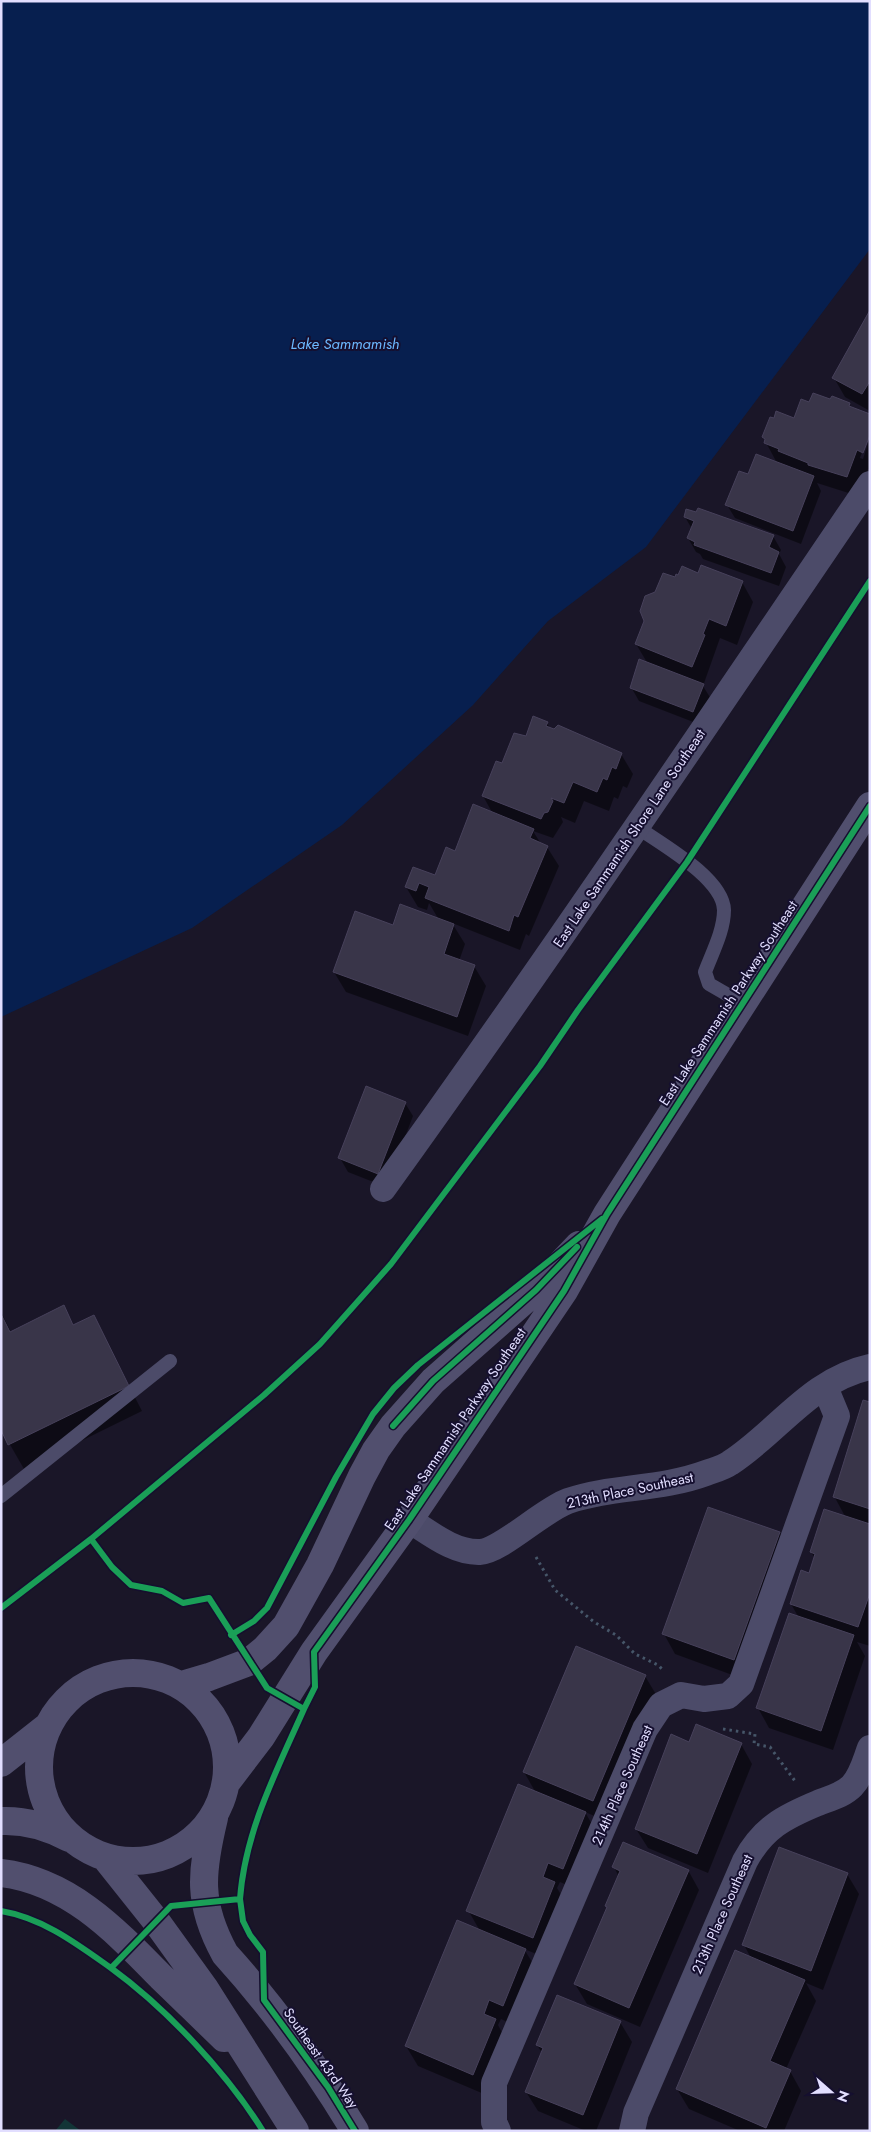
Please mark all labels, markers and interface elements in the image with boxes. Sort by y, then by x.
water label: Lake Sammamish [291,333,399,355]
street label: East Lake Sammamish Shore Lane Southeast [548,724,710,951]
street label: East Lake Sammamish Parkway Southeast [654,896,802,1109]
street label: East Lake Sammamish Parkway Southeast [379,1323,531,1534]
street label: 213th Place Southeast [565,1467,696,1513]
street label: 214th Place Southeast [587,1721,658,1848]
street label: 213th Place Southeast [687,1850,758,1977]
street label: Southeast 43rd Way [279,2004,364,2113]
north arrow [806,2067,856,2117]
text: N [832,2088,855,2105]

